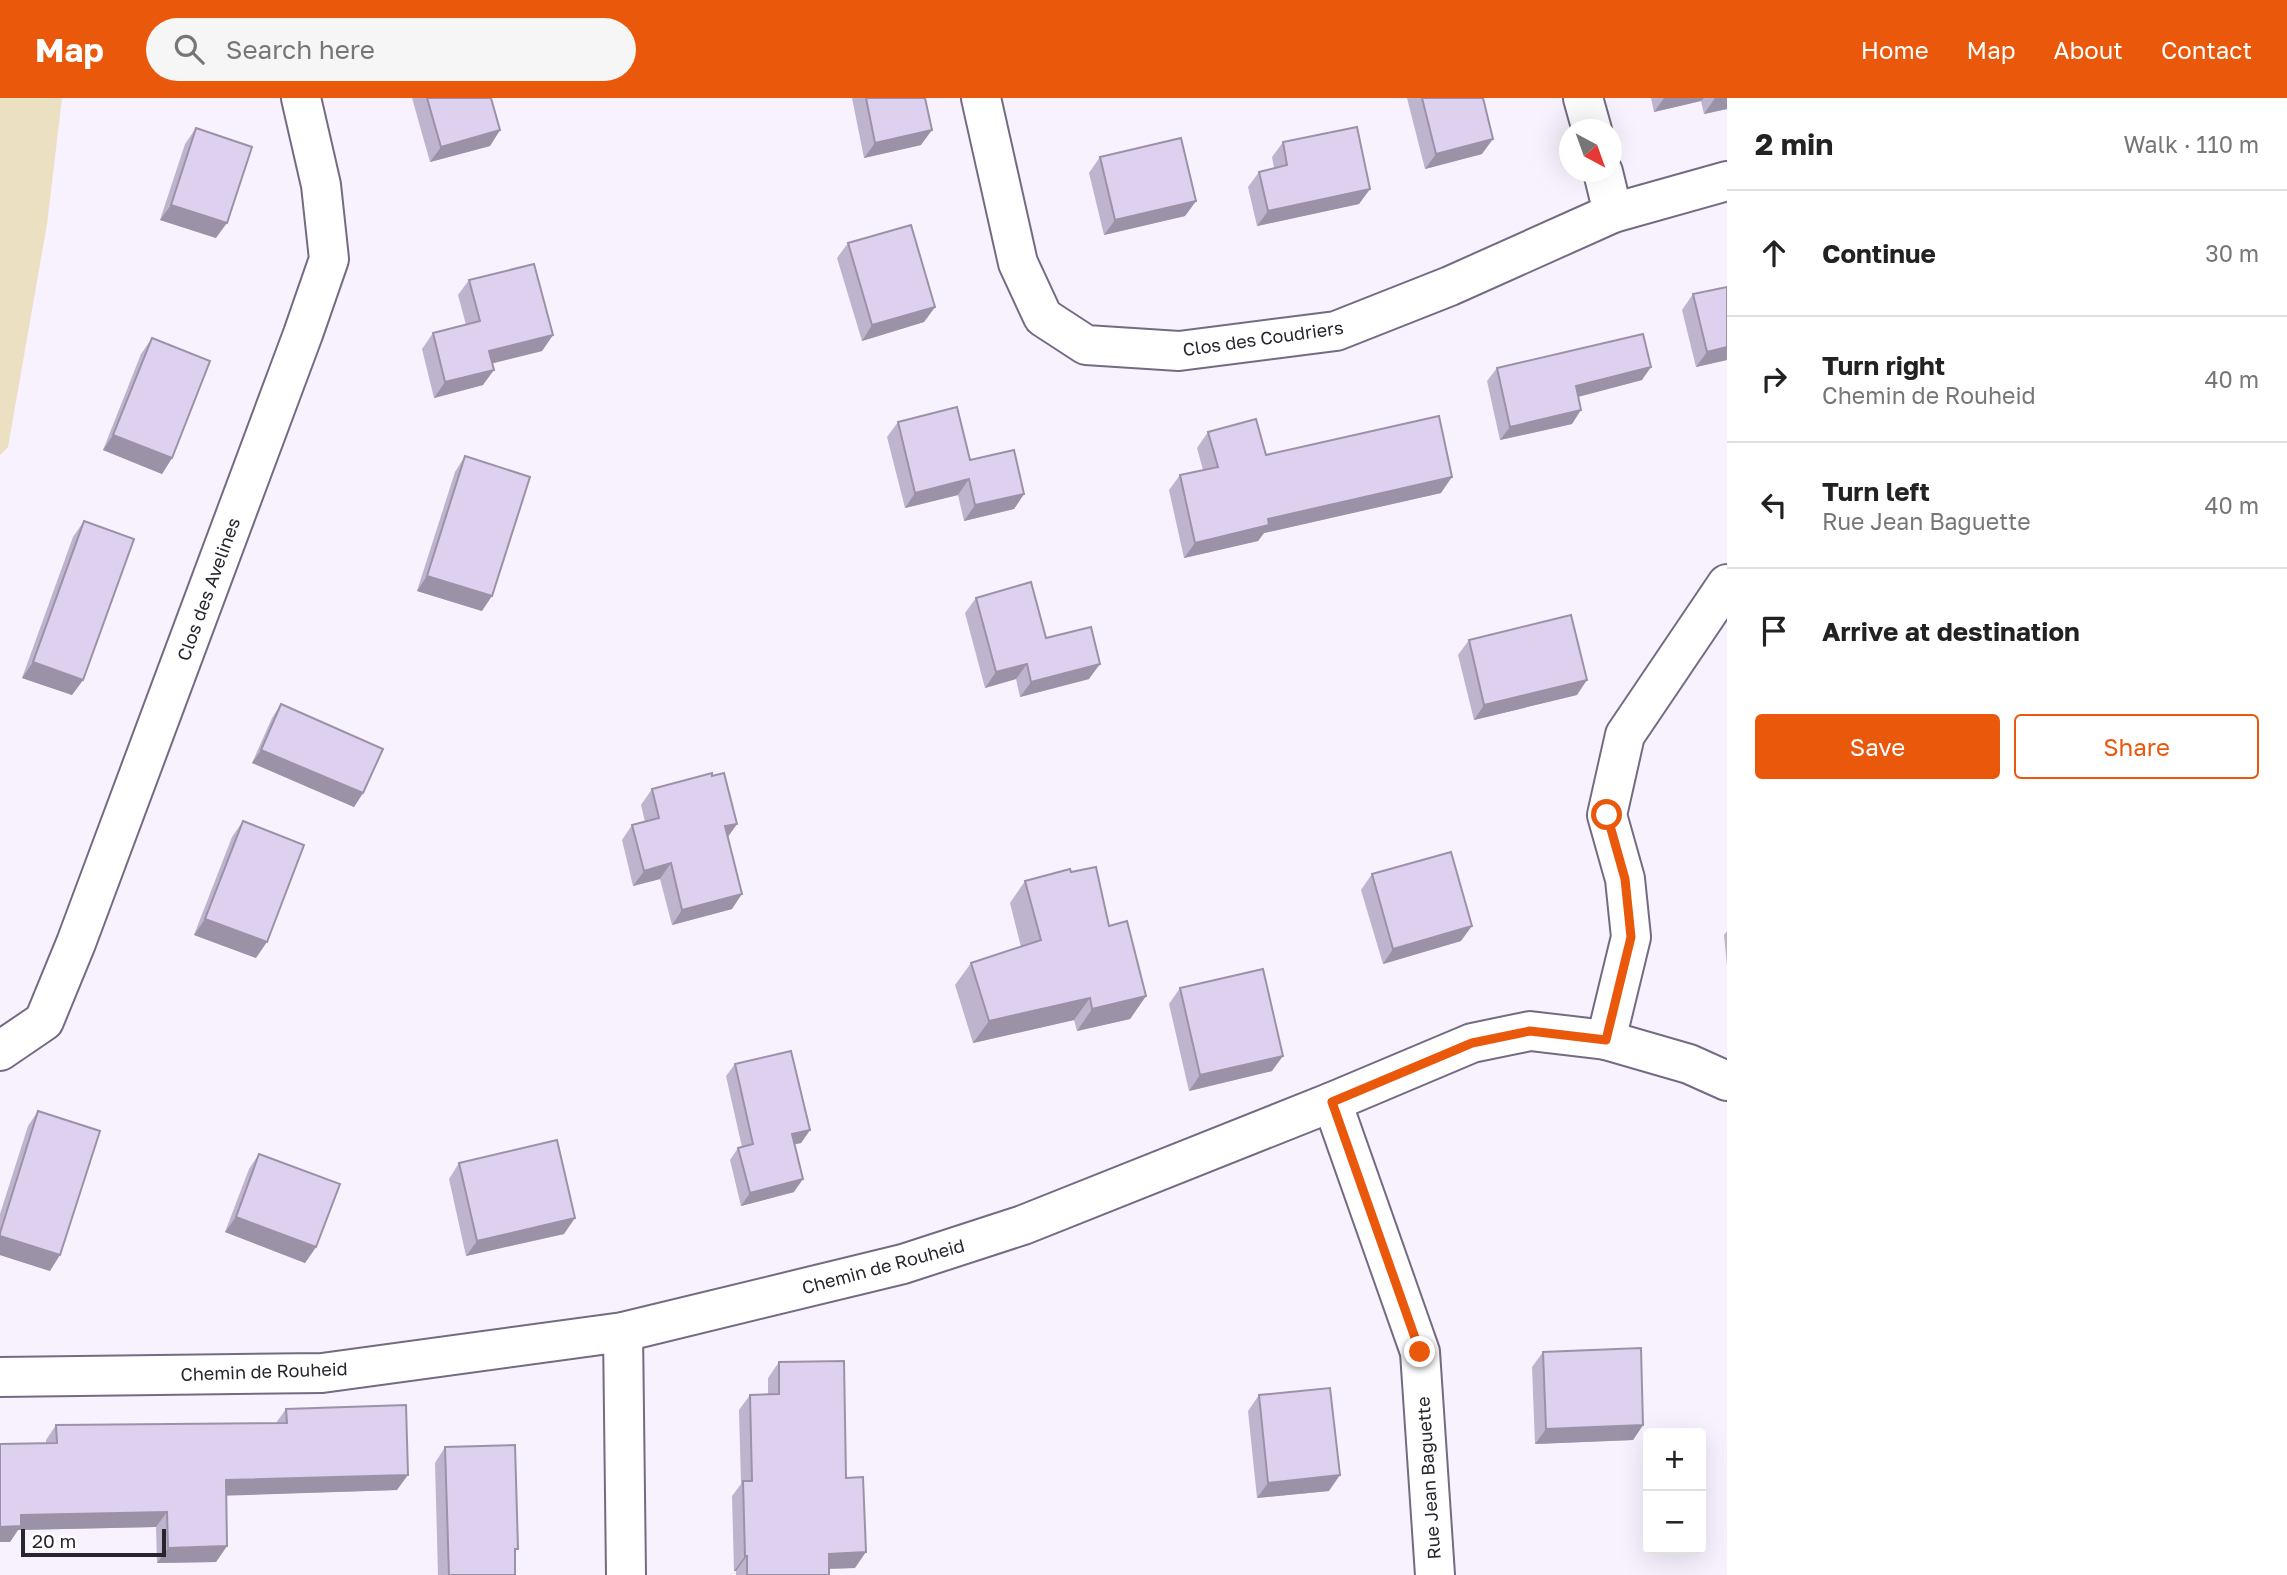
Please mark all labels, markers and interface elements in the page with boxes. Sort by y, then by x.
search box [146,18,636,81]
text: Map [35,30,104,69]
icon: search [170,30,208,68]
text: Search here [226,34,375,65]
text: Home [1861,35,1929,64]
text: Map [1967,35,2016,64]
text: About [2054,35,2123,64]
text: Contact [2161,35,2252,64]
north arrow [1559,119,1622,182]
text: 2 min [1755,126,1833,162]
text: Walk · 110 m [2123,130,2259,158]
icon: ahead [1755,234,1793,272]
text: Continue [1822,238,1936,269]
text: 30 m [2205,239,2259,267]
street label: Clos des Coudriers [1181,316,1345,360]
text: Turn right [1822,350,1945,381]
icon: right [1755,360,1793,398]
text: 40 m [2205,365,2259,393]
text: Chemin de Rouheid [1822,381,2036,409]
text: Turn left [1822,476,1930,507]
icon: left [1755,486,1793,524]
text: 40 m [2205,491,2259,519]
text: Rue Jean Baguette [1822,507,2031,535]
street label: Clos des Avelines [172,514,244,664]
icon: arrive [1755,612,1793,650]
text: Arrive at destination [1822,616,2080,647]
button: Save [1755,714,2000,779]
button: Share [2014,714,2259,779]
route start [1591,799,1622,830]
street label: Chemin de Rouheid [799,1234,967,1298]
route end [1404,1336,1435,1367]
street label: Chemin de Rouheid [180,1357,348,1385]
street label: Rue Jean Baguette [1411,1396,1445,1560]
map controls [1643,1428,1706,1554]
button: + [1643,1428,1706,1491]
button: − [1643,1491,1706,1554]
scale bar [21,1526,166,1558]
text: 20 m [32,1529,76,1552]

